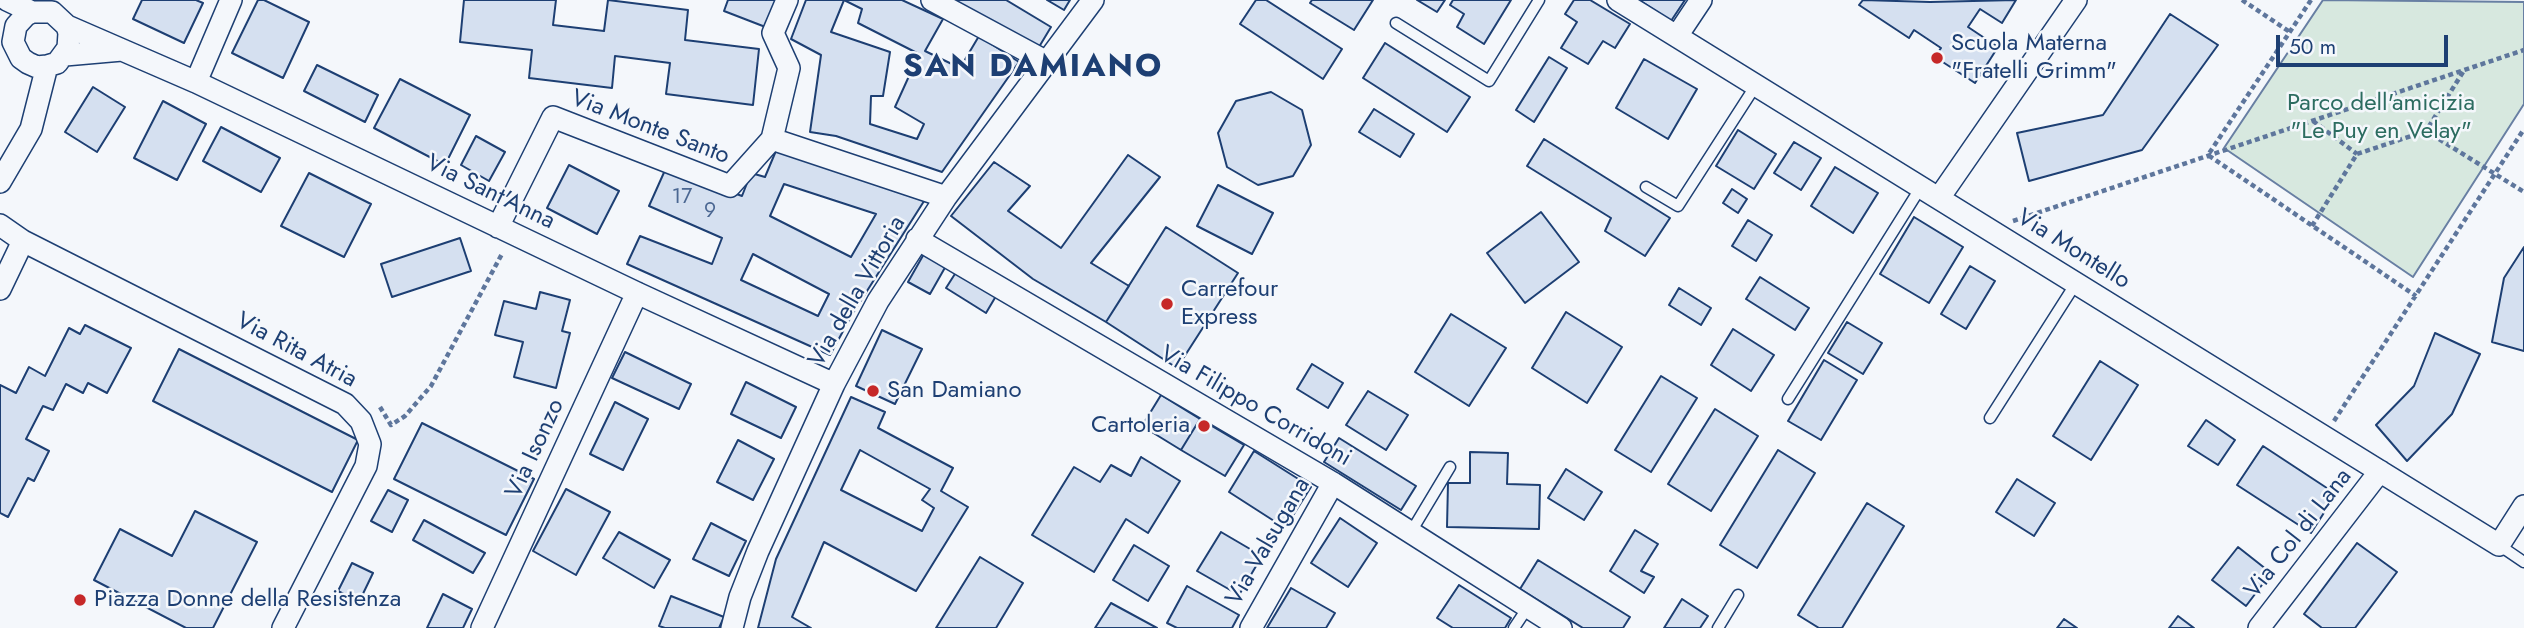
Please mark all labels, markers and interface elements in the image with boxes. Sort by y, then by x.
scale bar [2279,21,2450,65]
place label: Scuola Materna "Fratelli Grimm" [1951,30,2117,86]
text: 50 m [2289,32,2336,62]
district label: SAN DAMIANO [904,49,1162,87]
marker: Scuola Materna "Fratelli Grimm" [1929,50,1945,66]
street label: Via Monte Santo [567,85,733,171]
park label: Parco dell'amicizia "Le Puy en Velay" [2287,90,2475,146]
street label: Via Sant'Anna [421,149,559,237]
house number: 17 [672,185,692,211]
house number: 9 [704,199,716,225]
street label: Via Montello [2011,204,2135,296]
street label: Via della Vittoria [803,211,913,373]
place label: Carrefour Express [1181,276,1278,332]
marker: Carrefour Express [1159,296,1175,312]
street label: Via Rita Atria [231,307,361,395]
street label: Via Filippo Corridoni [1154,340,1356,474]
place label: San Damiano [887,377,1022,405]
marker: San Damiano [865,383,881,399]
street label: Via Isonzo [501,395,571,503]
place label: Cartoleria [1091,412,1190,440]
marker: Cartoleria [1196,418,1212,434]
street label: Via Col di Lana [2239,463,2359,605]
street label: Via Valsugana [1221,473,1317,611]
place label: Piazza Donne della Resistenza [94,586,401,614]
marker: Piazza Donne della Resistenza [72,592,88,608]

